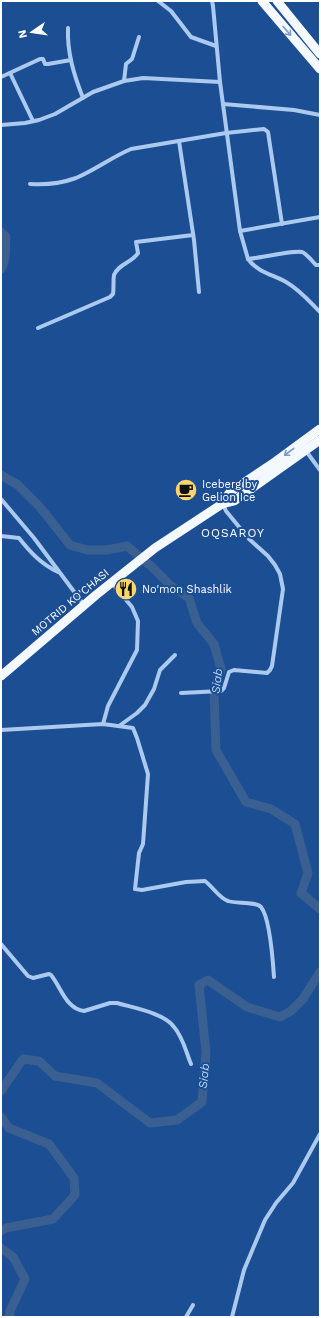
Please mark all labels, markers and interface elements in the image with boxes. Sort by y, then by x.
north arrow [12,12,52,52]
one-way arrow [283,25,292,36]
text: N [15,29,30,40]
one-way arrow [283,448,294,456]
cafe icon: Iceberg by Gelion Ice [173,477,199,503]
place label: Iceberg by Gelion Ice [202,478,257,504]
district label: OQSAROY [201,526,265,540]
street label: MOTRID KO'CHASI [29,566,112,639]
restaurant icon: No'mon Shashlik [113,576,139,602]
place label: No'mon Shashlik [142,583,232,596]
water label: Siab [208,667,226,695]
water label: Siab [196,1063,212,1089]

